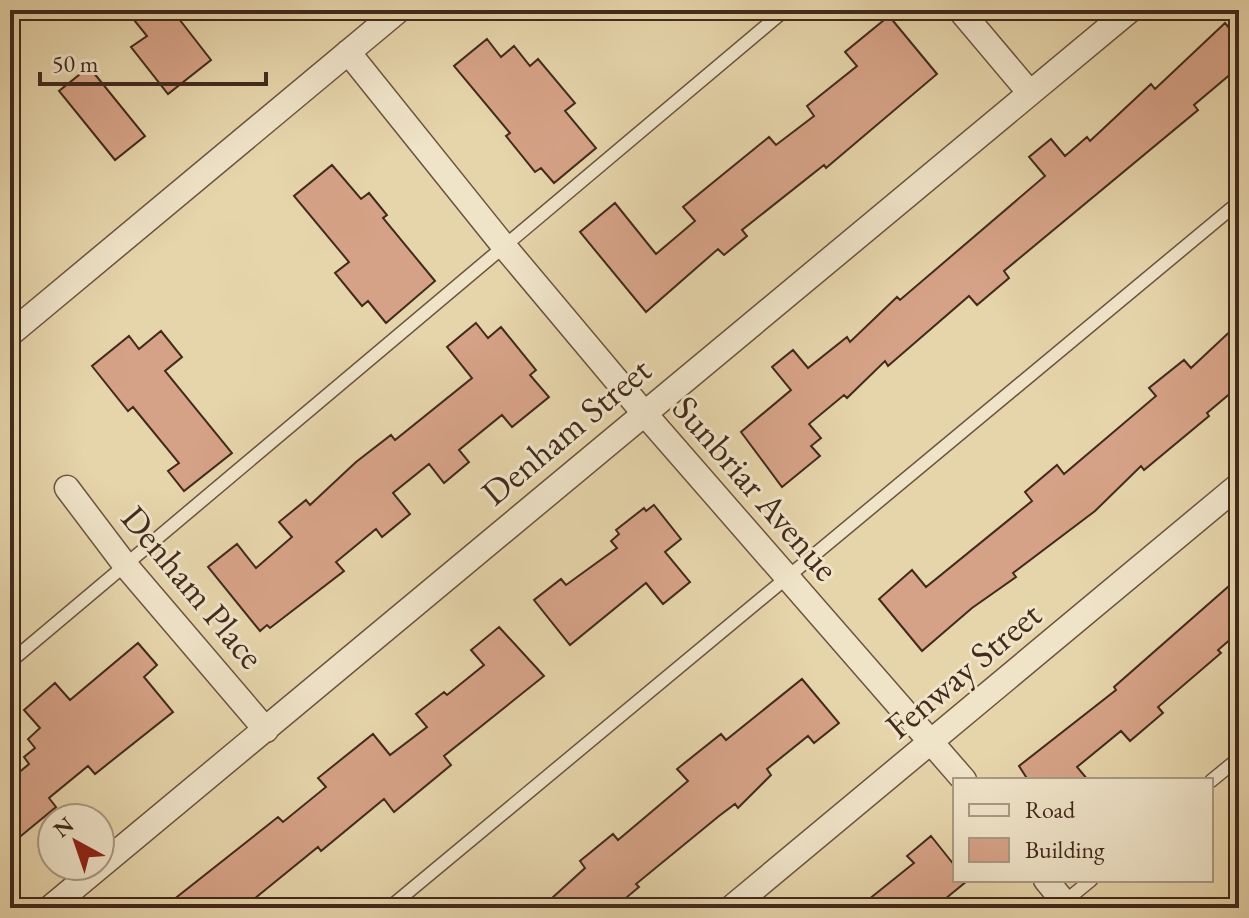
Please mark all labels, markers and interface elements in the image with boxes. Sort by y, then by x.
scale bar [40,36,266,86]
text: 50 m [52,48,99,79]
street label: Denham Street [471,346,661,516]
street label: Sunbriar Avenue [662,385,850,591]
street label: Denham Place [111,496,275,678]
street label: Fenway Street [875,591,1051,749]
legend [953,778,1213,882]
text: Road [1025,794,1076,825]
north arrow [36,802,116,882]
text: N [47,810,80,844]
text: Building [1025,834,1105,865]

